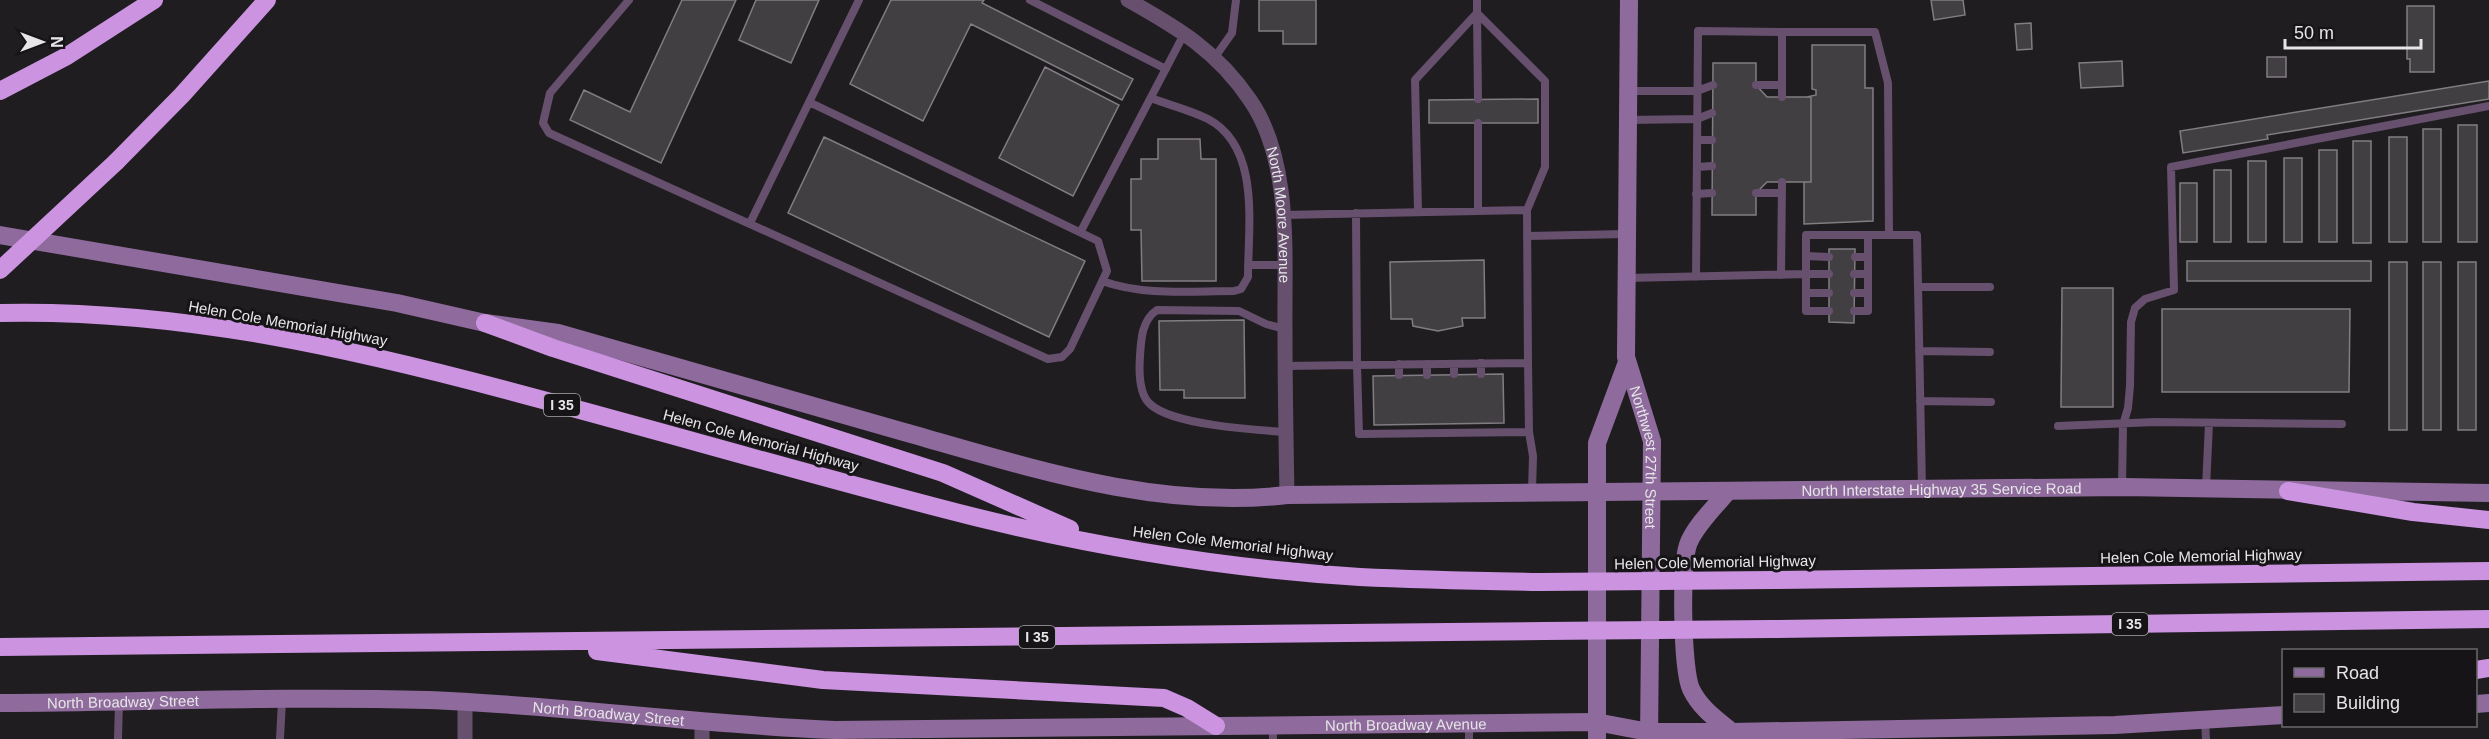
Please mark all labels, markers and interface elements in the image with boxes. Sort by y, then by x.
north arrow [12,12,72,72]
scale bar [2285,12,2422,50]
text: 50 m [2294,23,2334,43]
text: N [48,36,65,48]
street label: North Moore Avenue [1264,145,1294,283]
street label: Helen Cole Memorial Highway [187,297,389,349]
street label: Northwest 27th Street [1627,384,1661,530]
road number: I 35 [544,394,580,416]
street label: Helen Cole Memorial Highway [661,406,861,474]
street label: North Interstate Highway 35 Service Road [1801,479,2082,499]
street label: Helen Cole Memorial Highway [1132,522,1335,564]
street label: Helen Cole Memorial Highway [2100,546,2303,566]
street label: Helen Cole Memorial Highway [1614,552,1817,572]
road number: I 35 [2112,613,2148,635]
road number: I 35 [1019,626,1055,648]
legend [2282,649,2477,727]
text: Road [2336,663,2379,683]
street label: North Broadway Street [47,691,200,711]
text: Building [2336,693,2400,713]
street label: North Broadway Street [532,698,686,728]
street label: North Broadway Avenue [1325,715,1487,733]

